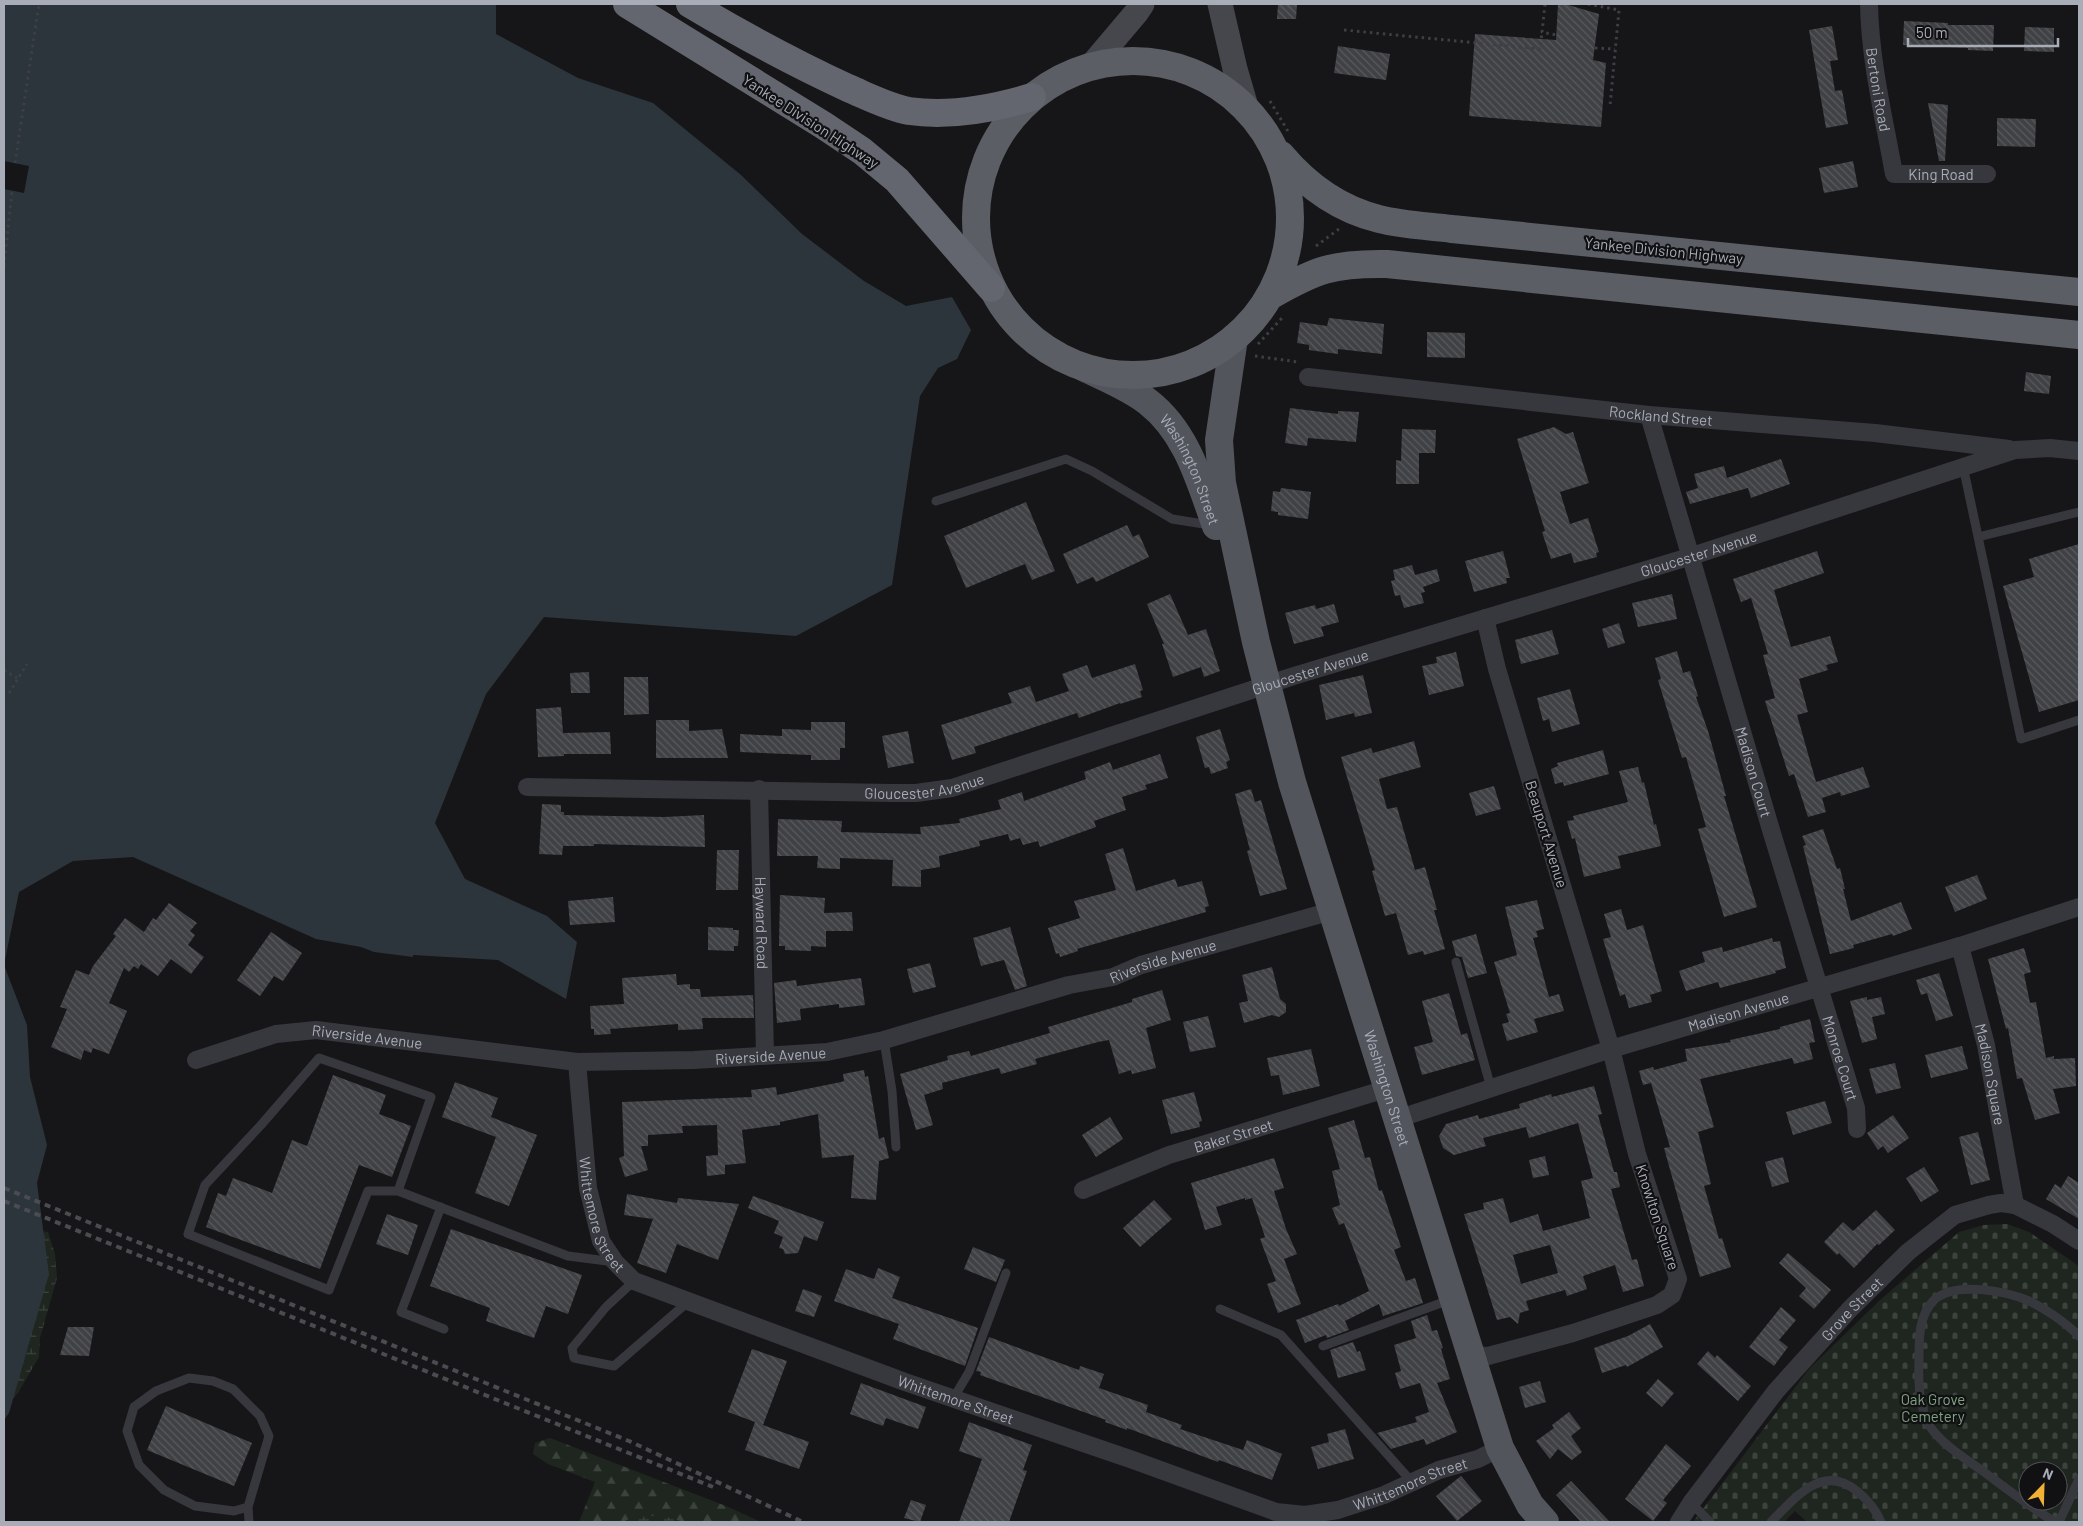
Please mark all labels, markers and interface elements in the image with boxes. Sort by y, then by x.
scale bar [1908,15,2058,47]
text: 50 m [1916,23,1948,41]
street label: Bertoni Road [1863,46,1895,133]
street label: Yankee Division Highway [739,70,883,172]
street label: King Road [1908,165,1974,183]
street label: Yankee Division Highway [1584,233,1744,267]
street label: Rockland Street [1608,402,1713,429]
street label: Washington Street [1156,410,1224,527]
street label: Gloucester Avenue [1638,526,1759,580]
street label: Gloucester Avenue [1250,645,1371,698]
street label: Madison Court [1732,725,1776,819]
street label: Gloucester Avenue [864,769,986,802]
street label: Beauport Avenue [1522,778,1572,890]
street label: Hayward Road [752,877,772,969]
street label: Riverside Avenue [1107,935,1218,987]
street label: Madison Avenue [1686,988,1791,1035]
street label: Monroe Court [1819,1013,1862,1103]
street label: Riverside Avenue [311,1021,424,1052]
street label: Madison Square [1972,1022,2009,1127]
street label: Washington Street [1361,1028,1414,1148]
street label: Riverside Avenue [714,1043,827,1068]
street label: Baker Street [1192,1115,1275,1156]
street label: Whittemore Street [576,1156,629,1276]
street label: Knowlton Square [1632,1162,1684,1272]
street label: Grove Street [1817,1273,1886,1344]
street label: Whittemore Street [895,1371,1016,1428]
park label: Oak Grove Cemetery [1901,1390,1965,1425]
street label: Whittemore Street [1351,1453,1469,1514]
north arrow [2018,1461,2068,1511]
text: N [2041,1464,2056,1483]

